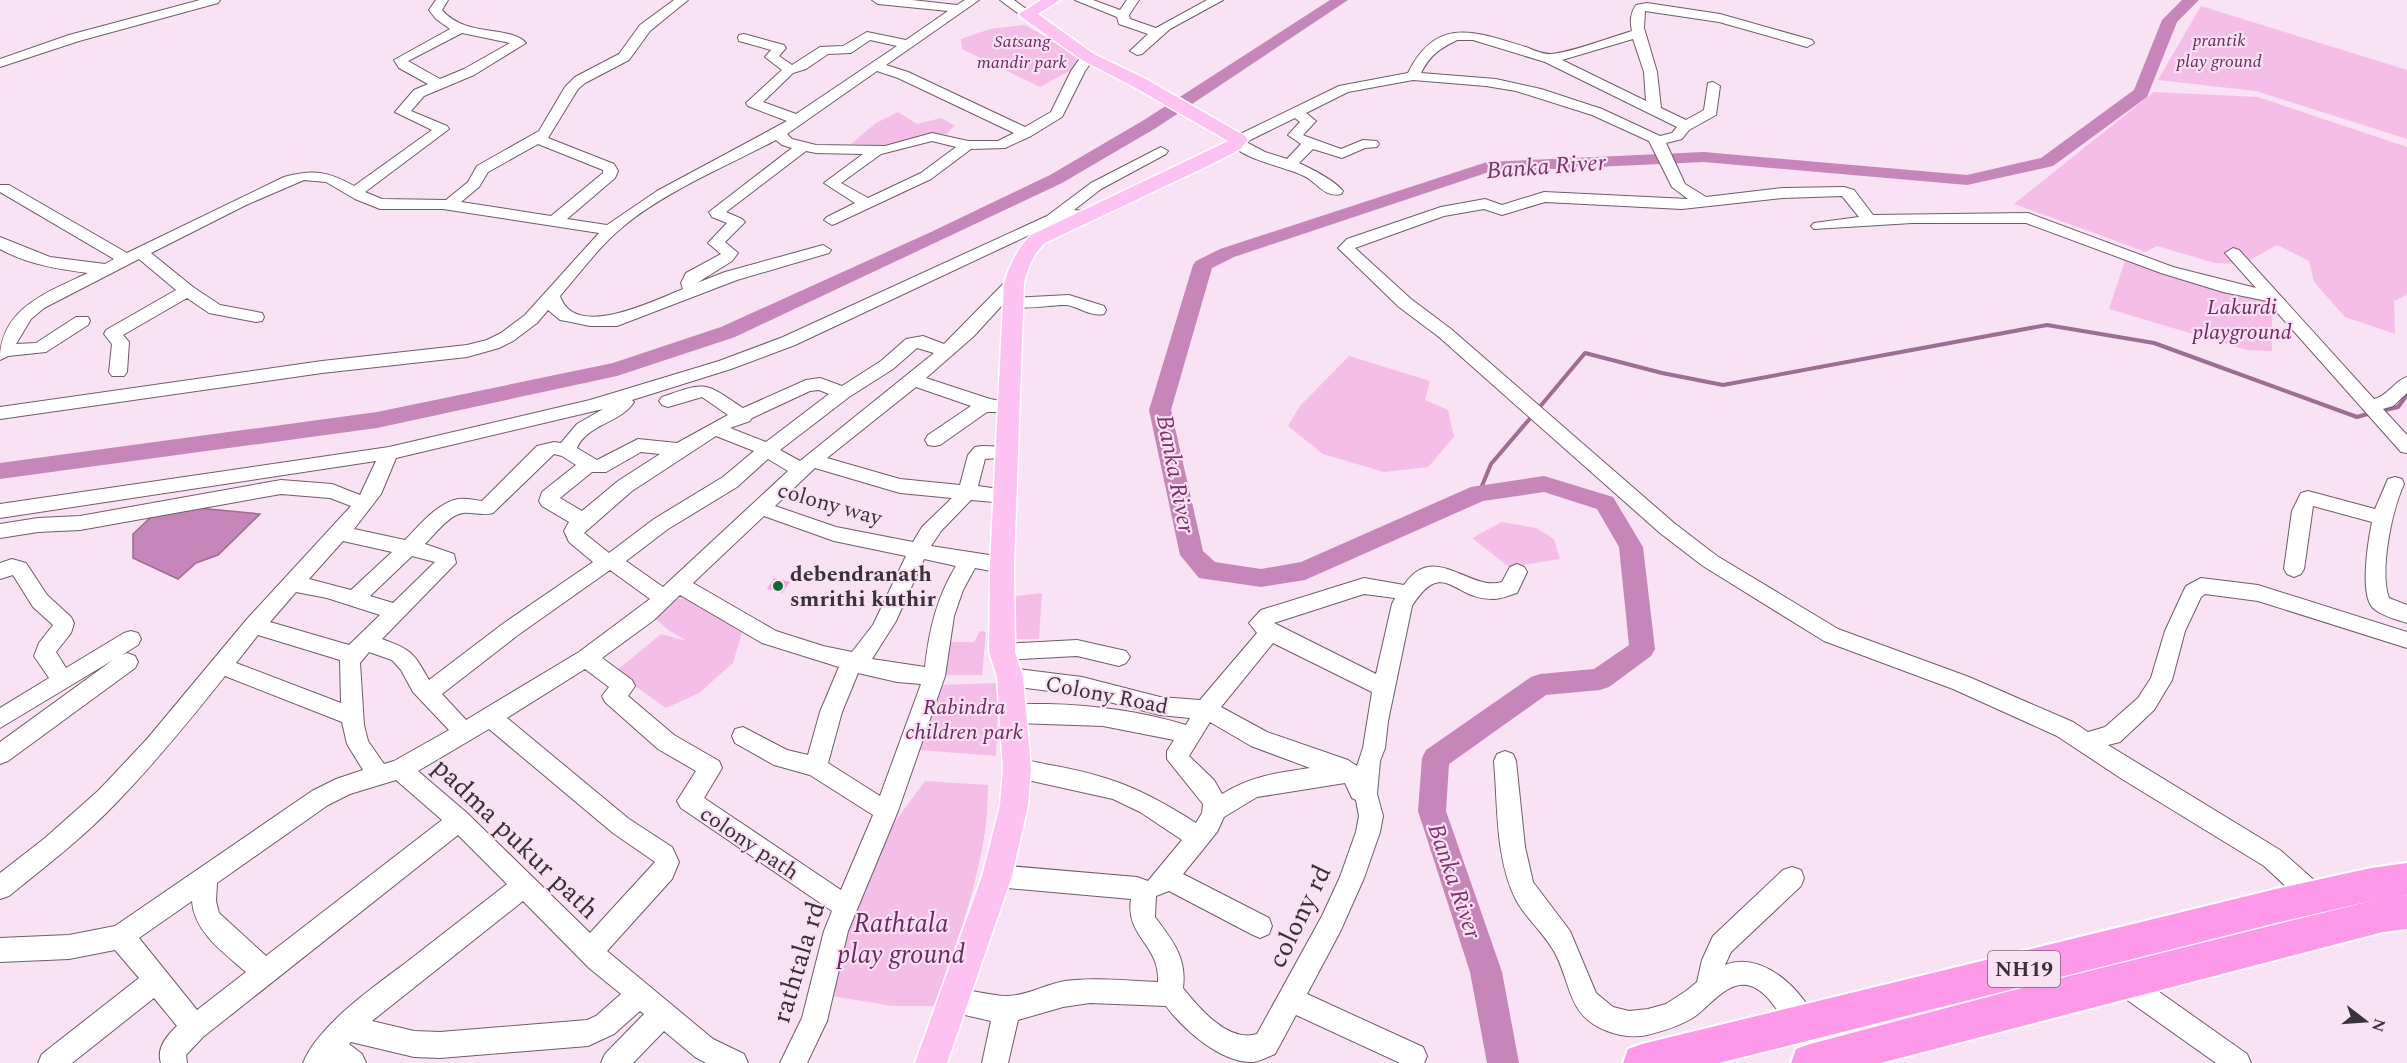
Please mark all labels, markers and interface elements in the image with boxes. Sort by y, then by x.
park label: prantik play ground [2175,27,2262,75]
park label: Satsang mandir park [977,28,1068,76]
water label: Banka River [1485,145,1608,189]
park label: Lakurdi playground [2191,291,2292,349]
water label: Banka River [1146,412,1204,537]
street label: colony way [774,474,887,535]
place label: debendranath smrithi kuthir [790,558,937,616]
marker: debendranath smrithi kuthir [771,579,785,593]
street label: Colony Road [1042,667,1171,724]
park label: Rabindra children park [905,691,1023,749]
street label: padma pukur path [422,748,609,930]
street label: colony path [693,798,805,889]
water label: Banka River [1417,819,1491,945]
street label: colony rd [1257,857,1343,976]
street label: rathtala rd [760,896,837,1029]
park label: Rathtala play ground [836,903,965,976]
road number: NH19 [1988,951,2060,987]
north arrow [2335,991,2395,1051]
text: N [2365,1015,2392,1035]

